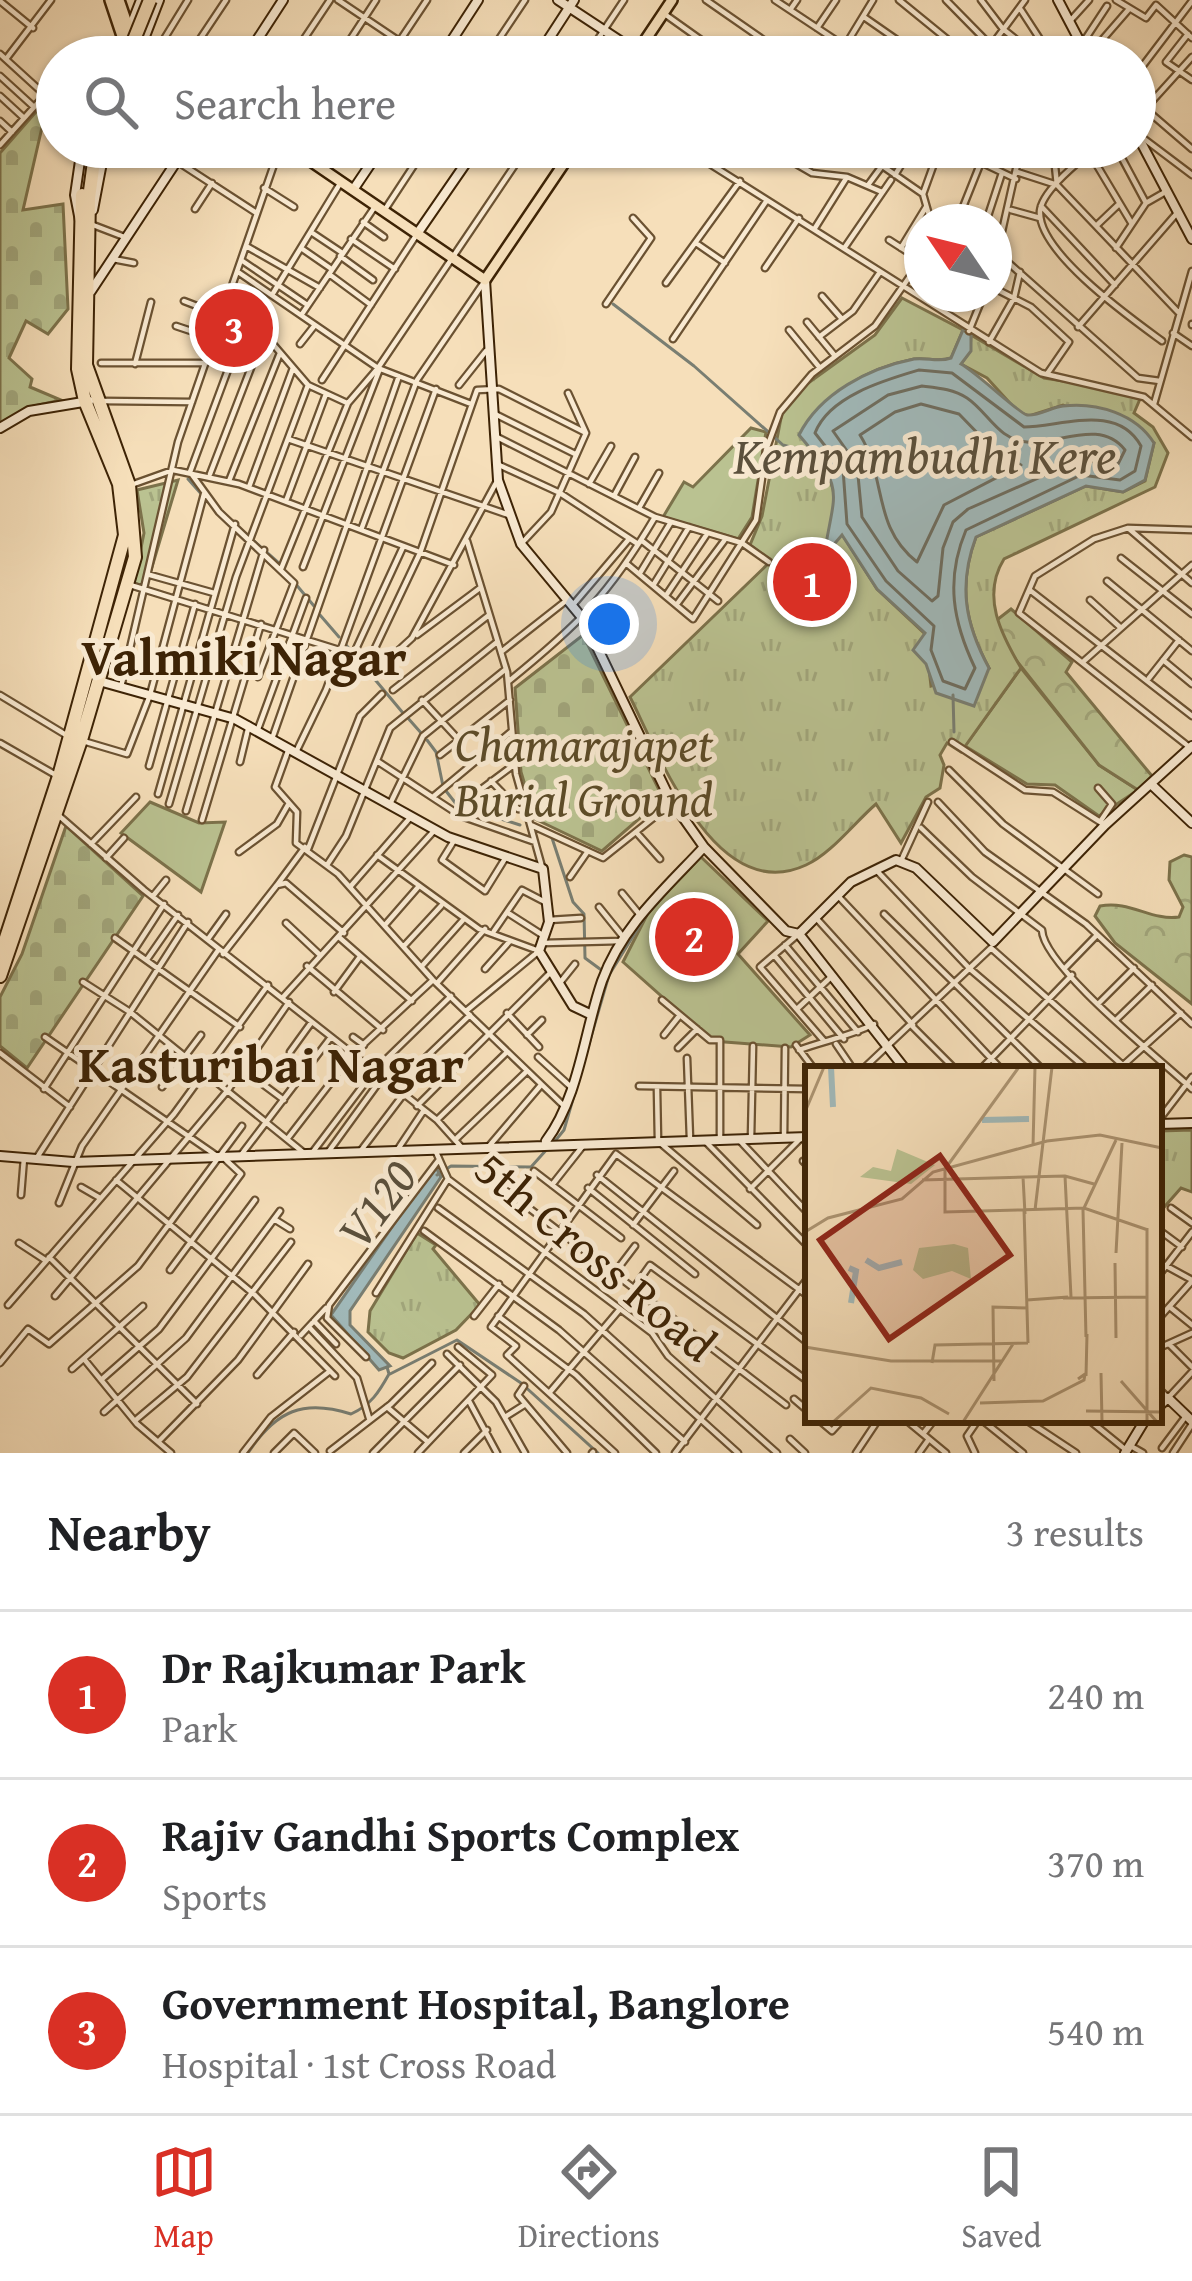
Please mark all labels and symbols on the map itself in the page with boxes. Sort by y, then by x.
north arrow [904,204,1012,312]
pin: 3 [195,283,273,373]
water label: Kempambudhi Kere [733,417,1116,492]
pin: 1 [773,537,851,627]
your location [579,594,639,654]
district label: Valmiki Nagar [81,619,407,694]
park label: Chamarajapet Burial Ground [454,708,714,834]
pin: 2 [655,892,733,982]
district label: Kasturibai Nagar [78,1026,464,1101]
inset map [805,1066,1162,1423]
street label: 5th Cross Road [460,1133,733,1378]
water label: V120 [317,1143,434,1264]

